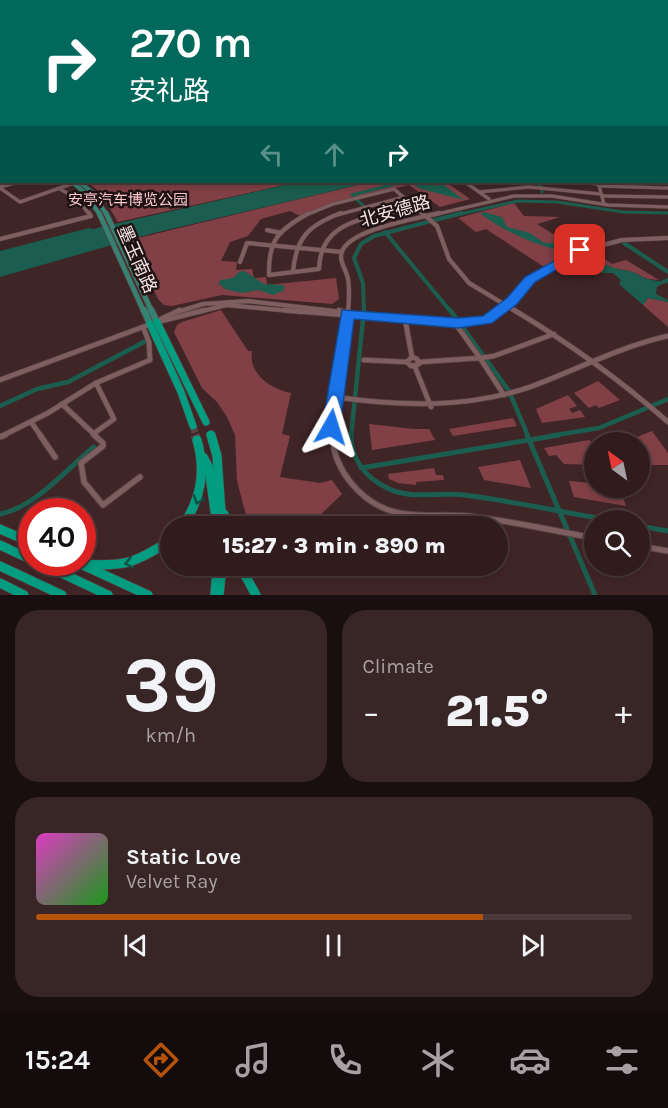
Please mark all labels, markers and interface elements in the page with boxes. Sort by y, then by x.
text: 270 m [129,18,252,68]
icon: right [30,24,108,102]
text: 安礼路 [129,75,210,107]
icon: left [255,138,288,171]
icon: ahead [318,138,351,171]
icon: right [381,138,414,171]
park label: 安亭汽车博览公园 [68,191,188,209]
street label: 北安德路 [357,191,433,231]
street label: 墨玉南路 [112,222,162,296]
pin [554,224,605,275]
icon: arrive [563,233,596,266]
position arrow [299,395,363,459]
north arrow [584,432,650,498]
map controls [584,432,650,576]
one-way arrow [192,494,205,505]
speed limit sign: 40 [18,498,96,576]
button: search [584,510,650,576]
text: 15:27 · 3 min · 890 m [222,533,446,559]
one-way arrow [124,556,134,569]
text: 39 [123,639,219,731]
text: Climate [363,655,434,678]
text: 21.5° [445,685,549,737]
text: − [363,693,380,731]
text: + [615,693,632,731]
text: km/h [145,724,196,747]
text: Static Love [126,844,241,870]
text: Velvet Ray [126,870,218,893]
icon: previous [119,929,152,962]
icon: pause [317,929,350,962]
icon: next [516,929,549,962]
icon: directions [140,1039,182,1081]
icon: music [232,1039,274,1081]
icon: phone [324,1039,366,1081]
icon: climate [417,1039,459,1081]
icon: car [509,1039,551,1081]
icon: filters [601,1039,643,1081]
text: 15:24 [25,1044,90,1076]

